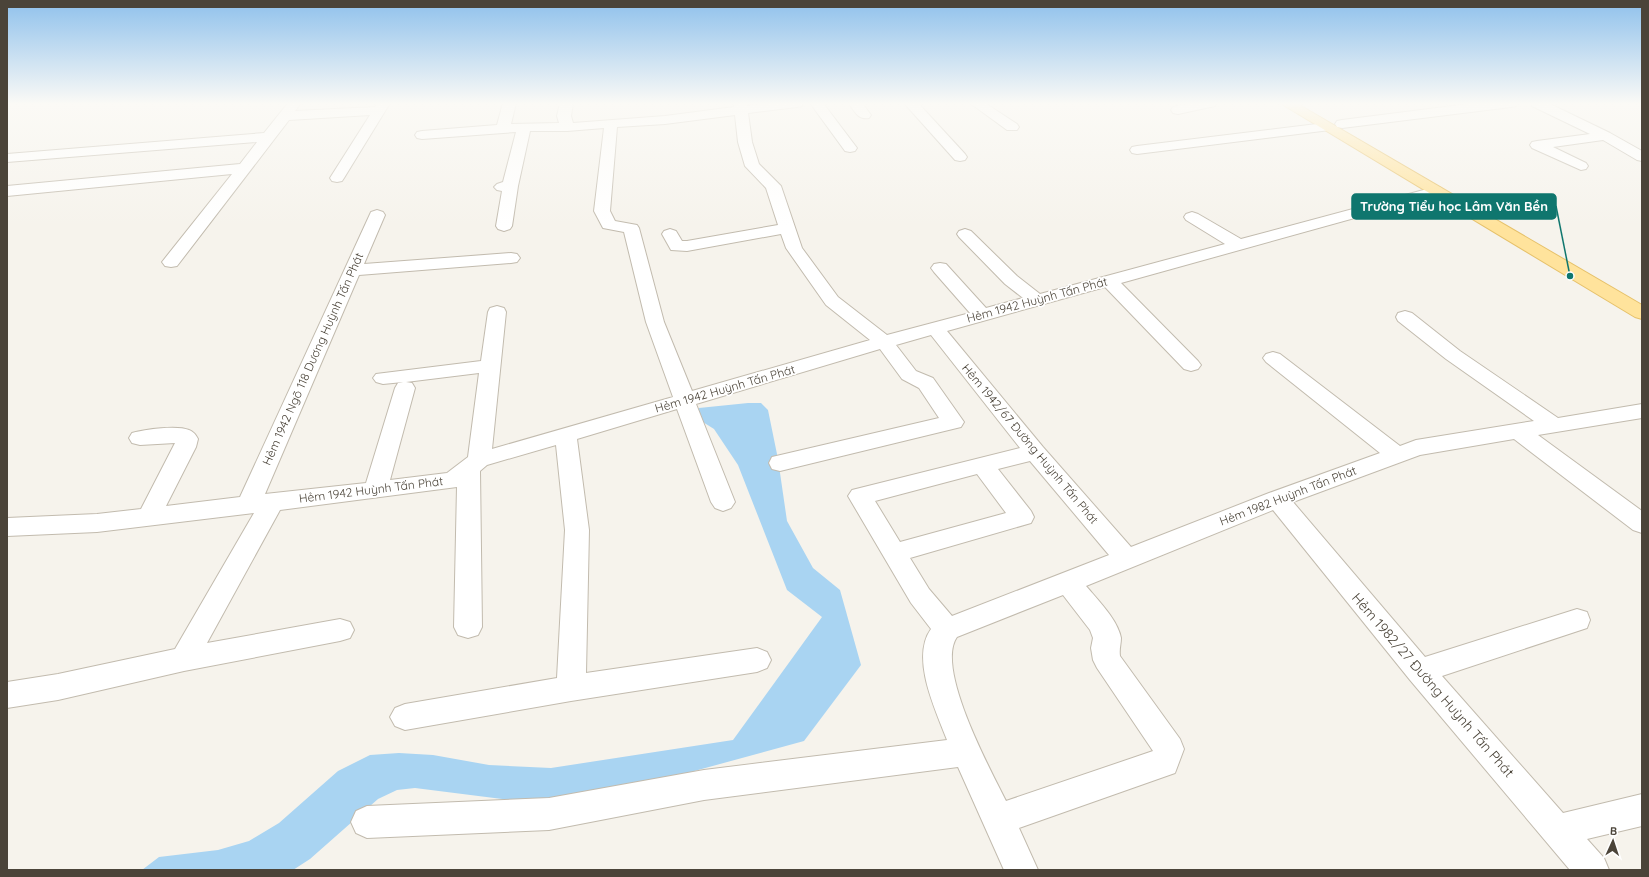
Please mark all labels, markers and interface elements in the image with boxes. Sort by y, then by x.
callout: Trường Tiểu học Lâm Văn Bền [1352,194,1556,219]
text: Trường Tiểu học Lâm Văn Bền [1360,198,1548,214]
street label: Hẻm 1942 Ngõ 118 Dương Huỳnh Tấn Phát [259,250,366,467]
street label: Hẻm 1942 Huỳnh Tấn Phát [965,273,1109,326]
street label: Hẻm 1942 Huỳnh Tấn Phát [653,361,797,416]
street label: Hẻm 1942/67 Đường Huỳnh Tấn Phát [959,361,1102,527]
street label: Hẻm 1982 Huỳnh Tấn Phát [1217,462,1358,529]
street label: Hẻm 1942 Huỳnh Tấn Phát [298,473,444,506]
street label: Hẻm 1982/27 Đường Huỳnh Tấn Phát [1348,589,1518,781]
north arrow [1593,821,1633,861]
text: B [1610,824,1617,838]

